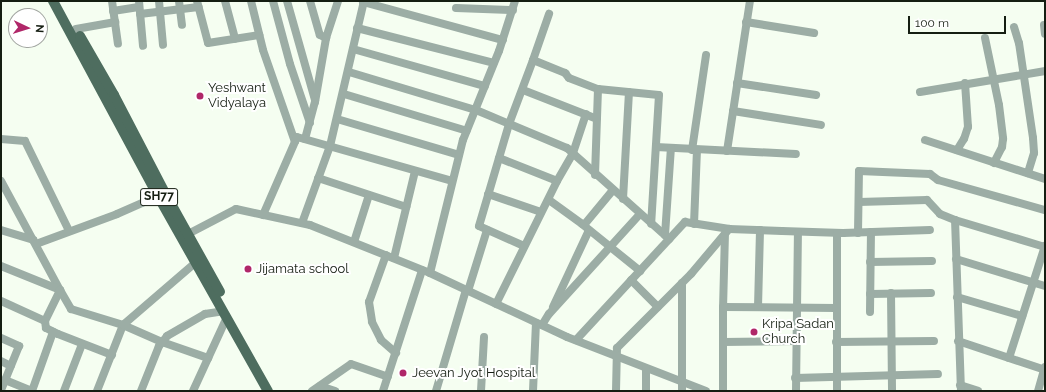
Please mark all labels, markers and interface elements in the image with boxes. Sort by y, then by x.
north arrow [8,8,48,48]
scale bar [910,8,1008,34]
text: 100 m [915,16,949,30]
text: N [33,24,46,33]
place label: Yeshwant Vidyalaya [208,81,266,112]
marker: Yeshwant Vidyalaya [195,91,205,101]
road number: SH77 [140,187,178,207]
place label: Jijamata school [256,261,349,277]
marker: Jijamata school [243,264,253,274]
place label: Kripa Sadan Church [762,317,834,348]
marker: Kripa Sadan Church [749,327,759,337]
place label: Jeevan Jyot Hospital [412,365,536,381]
marker: Jeevan Jyot Hospital [397,367,409,379]

